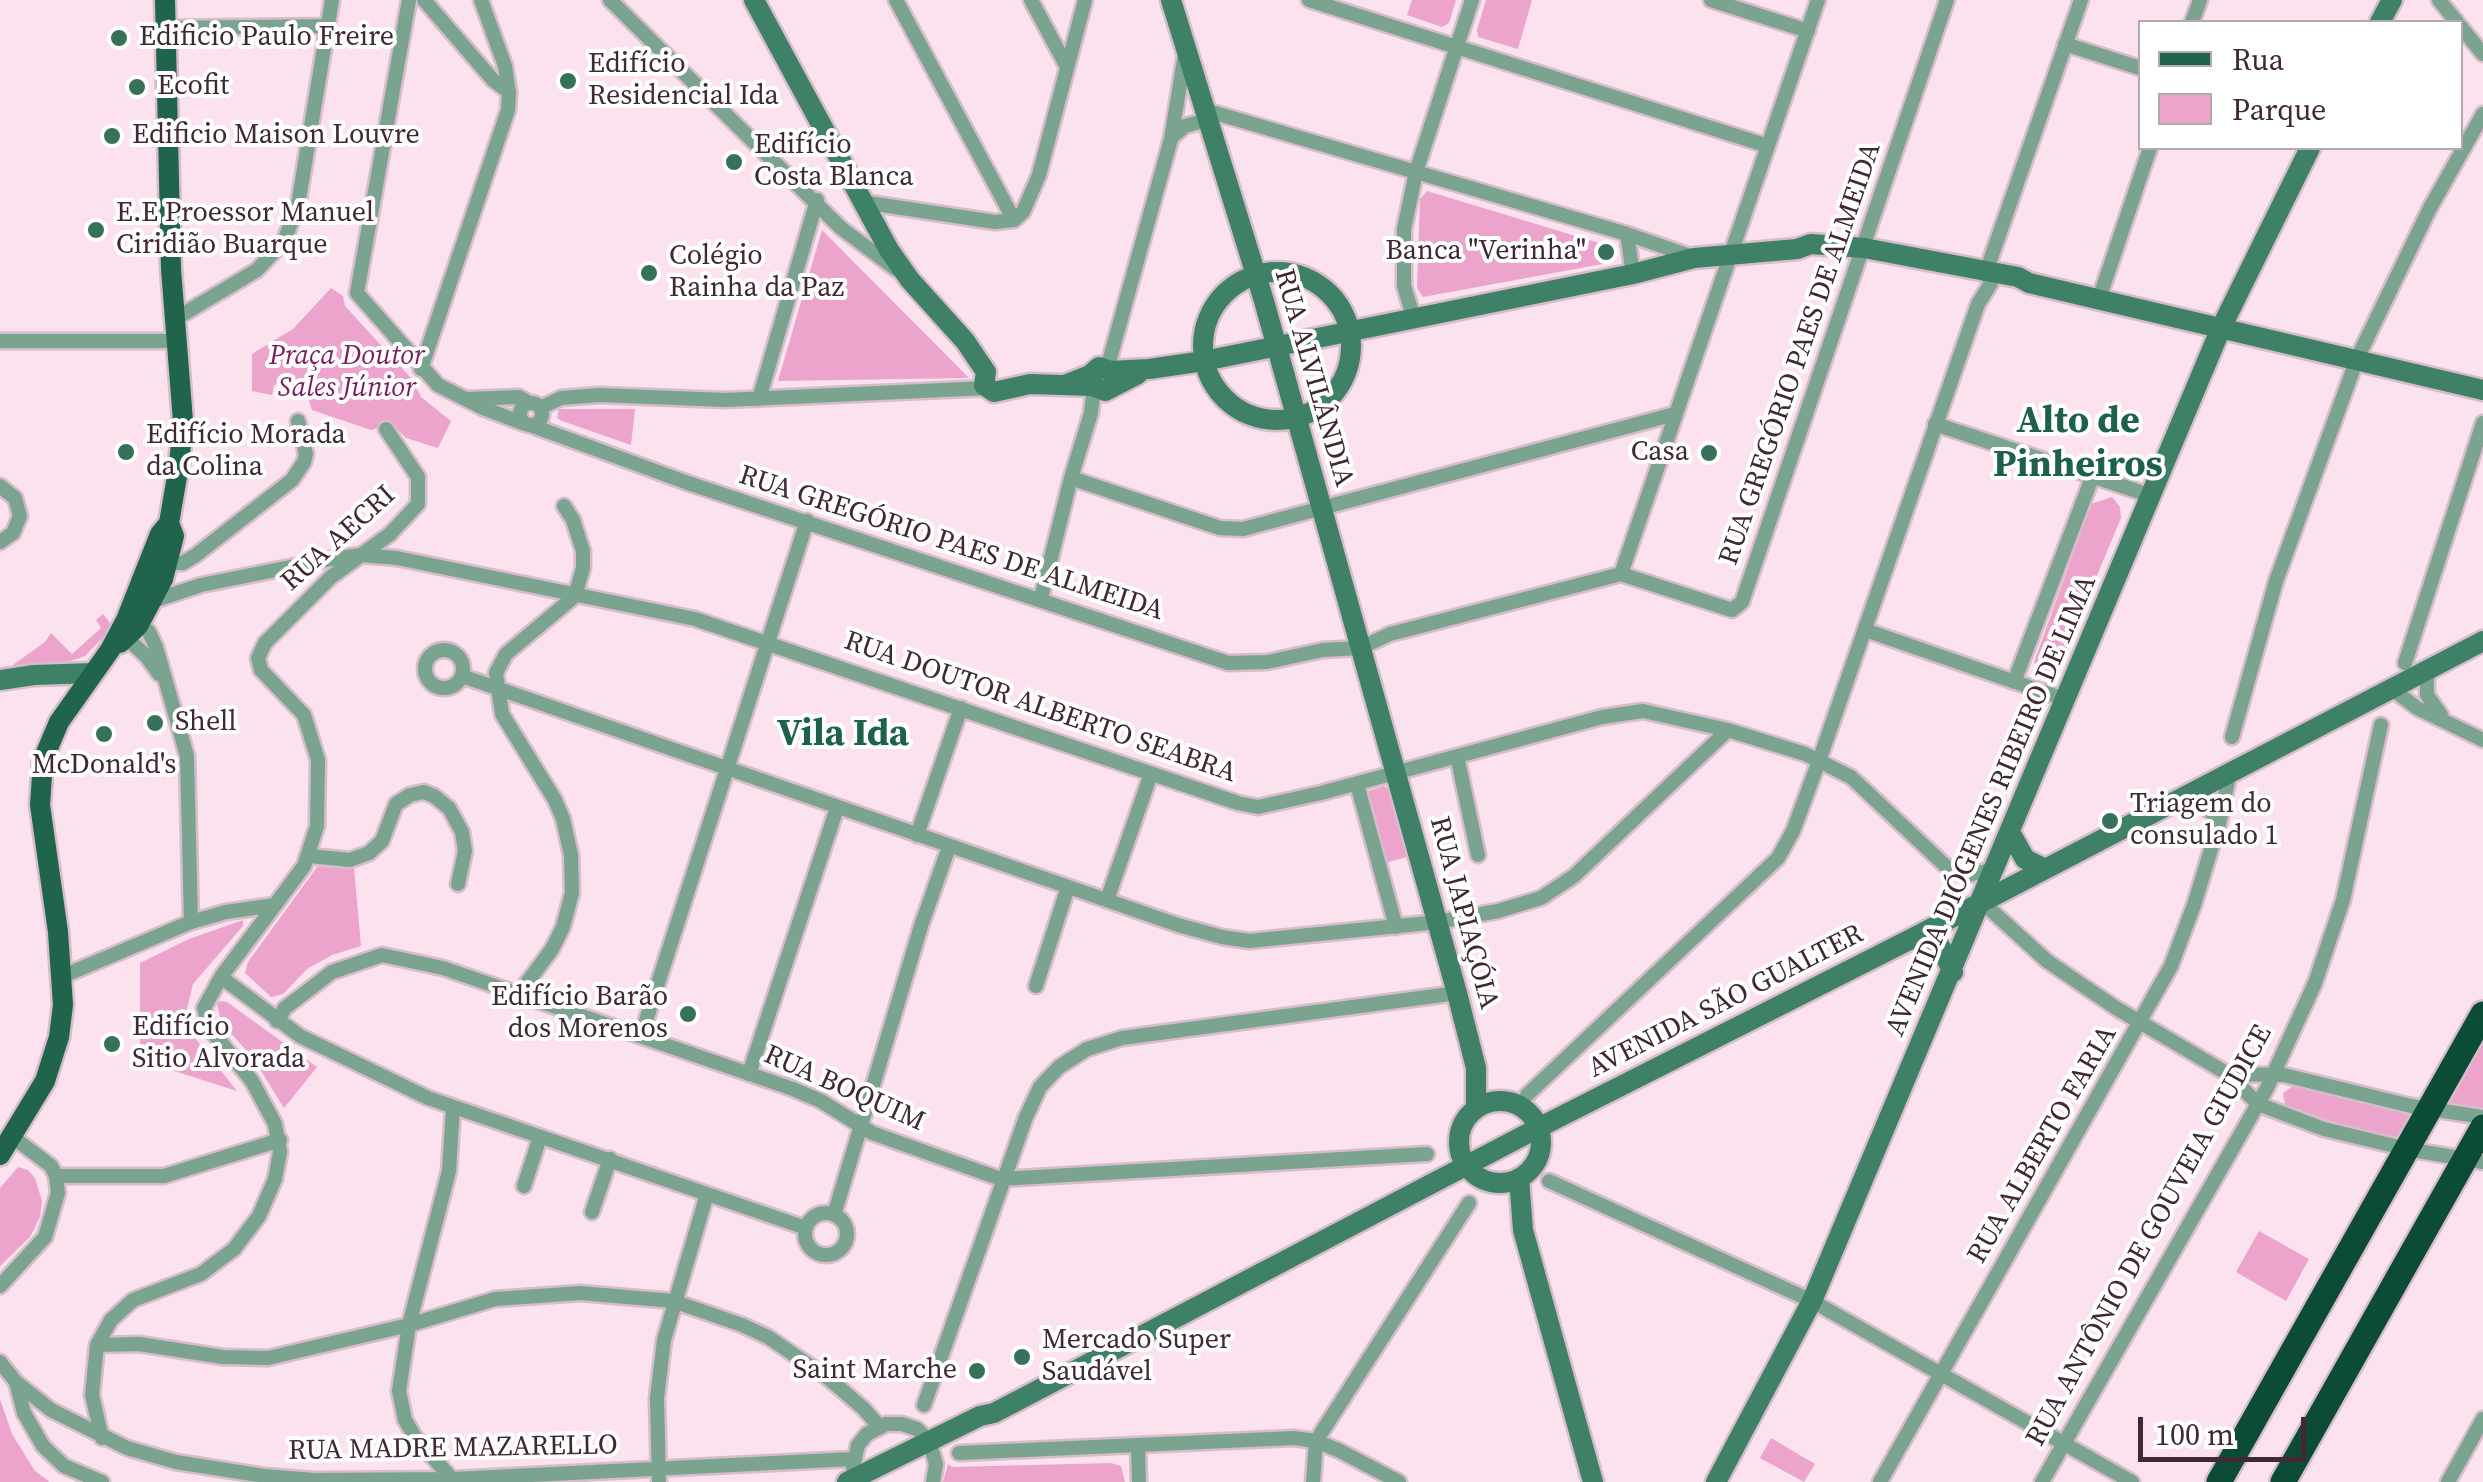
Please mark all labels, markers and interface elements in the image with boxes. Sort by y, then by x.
legend [2138,20,2463,150]
place label: Edificio Paulo Freire [139,21,394,55]
marker: Edificio Paulo Freire [108,27,130,49]
text: Rua [2232,39,2284,80]
place label: Edifício Residencial Ida [588,48,779,114]
place label: Ecofit [157,70,229,104]
marker: Edifício Residencial Ida [557,70,579,92]
marker: Ecofit [126,76,148,98]
text: Parque [2232,89,2326,130]
place label: Edificio Maison Louvre [132,119,420,153]
marker: Edificio Maison Louvre [101,125,123,147]
place label: Edifício Costa Blanca [754,129,913,195]
street label: RUA GREGÓRIO PAES DE ALMEIDA [1713,138,1889,570]
marker: Edifício Costa Blanca [723,151,745,173]
place label: E.E Proessor Manuel Ciridião Buarque [116,197,374,263]
marker: E.E Proessor Manuel Ciridião Buarque [85,219,107,241]
place label: Banca "Verinha" [1385,235,1586,269]
place label: Colégio Rainha da Paz [669,240,844,306]
marker: Banca "Verinha" [1595,241,1617,263]
marker: Colégio Rainha da Paz [638,262,660,284]
street label: RUA ALVILÂNDIA [1266,265,1360,491]
park label: Praça Doutor Sales Júnior [269,340,425,406]
district label: Alto de Pinheiros [1993,399,2163,488]
place label: Edifício Morada da Colina [146,419,346,485]
place label: Casa [1631,436,1689,470]
marker: Edifício Morada da Colina [115,441,137,463]
marker: Casa [1698,442,1720,464]
street label: RUA GREGÓRIO PAES DE ALMEIDA [734,459,1168,629]
street label: RUA AECRI [275,479,403,599]
street label: AVENIDA DIÓGENES RIBEIRO DE LIMA [1879,571,2105,1041]
street label: RUA DOUTOR ALBERTO SEABRA [840,625,1240,791]
place label: Shell [175,706,237,740]
marker: Shell [144,712,166,734]
district label: Vila Ida [777,712,909,758]
marker: McDonald's [93,723,115,745]
place label: McDonald's [32,749,176,783]
place label: Triagem do consulado 1 [2130,788,2279,854]
marker: Triagem do consulado 1 [2099,810,2121,832]
street label: RUA JAPIAÇÓIA [1421,813,1505,1013]
street label: AVENIDA SÃO GUALTER [1583,918,1869,1086]
place label: Edifício Barão dos Morenos [491,981,668,1047]
marker: Edifício Barão dos Morenos [677,1003,699,1025]
place label: Edifício Sitio Alvorada [132,1011,305,1077]
street label: RUA ALBERTO FARIA [1961,1020,2125,1270]
street label: RUA ANTÔNIO DE GOUVEIA GIUDICE [2020,1020,2280,1452]
marker: Edifício Sitio Alvorada [101,1033,123,1055]
street label: RUA BOQUIM [758,1039,930,1139]
place label: Mercado Super Saudável [1042,1324,1231,1390]
marker: Mercado Super Saudável [1011,1346,1033,1368]
place label: Saint Marche [793,1354,957,1388]
marker: Saint Marche [966,1360,988,1382]
scale bar [2143,1397,2310,1459]
text: 100 m [2155,1414,2234,1455]
street label: RUA MADRE MAZARELLO [288,1429,618,1469]

